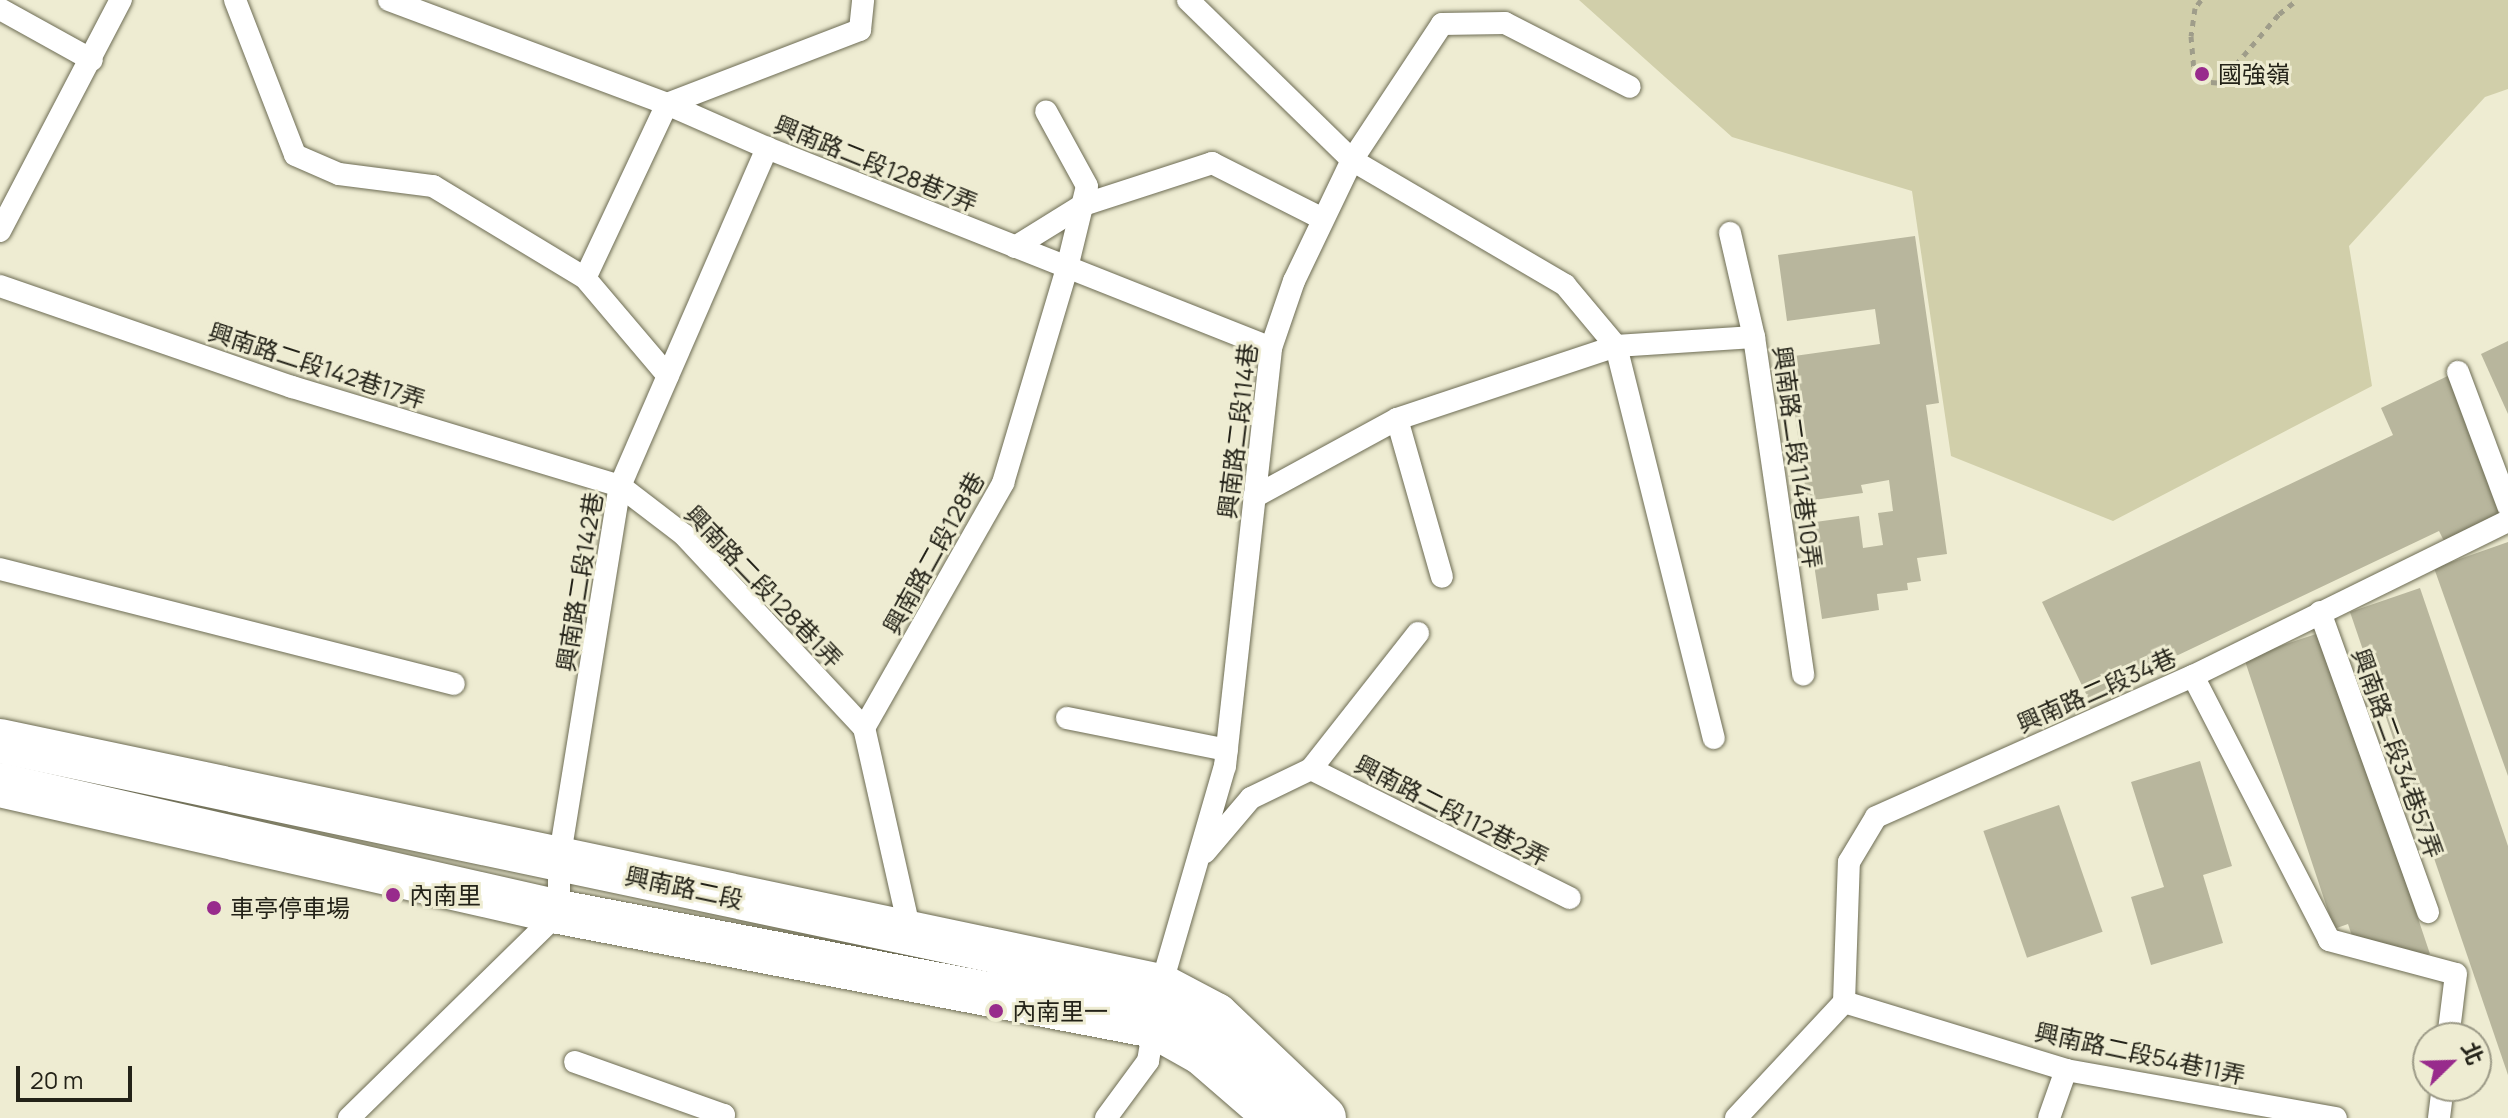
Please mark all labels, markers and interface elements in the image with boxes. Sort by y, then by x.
place label: 國強嶺 [2218,60,2290,88]
marker: 國強嶺 [2193,65,2211,83]
street label: 興南路二段128巷7弄 [770,109,982,217]
street label: 興南路二段142巷17弄 [205,316,429,414]
street label: 興南路二段114巷 [1212,341,1262,521]
street label: 興南路二段114巷10弄 [1768,344,1828,570]
street label: 興南路二段128巷 [877,467,989,639]
street label: 興南路二段142巷 [551,490,607,674]
street label: 興南路二段128巷1弄 [679,499,849,673]
street label: 興南路二段34巷 [2012,642,2180,738]
street label: 興南路二段34巷57弄 [2347,644,2449,862]
street label: 興南路二段112巷2弄 [1350,749,1554,871]
street label: 興南路二段 [622,860,746,914]
place label: 內南里 [409,881,481,909]
marker: 內南里 [384,886,402,904]
place label: 車亭停車場 [230,894,350,922]
marker: 車亭停車場 [205,899,223,917]
place label: 內南里一 [1012,997,1108,1025]
marker: 內南里一 [987,1002,1005,1020]
street label: 興南路二段54巷11弄 [2032,1017,2248,1089]
north arrow [2412,1022,2492,1102]
text: 北 [2454,1037,2490,1069]
scale bar [20,1050,136,1100]
text: 20 m [30,1063,83,1096]

